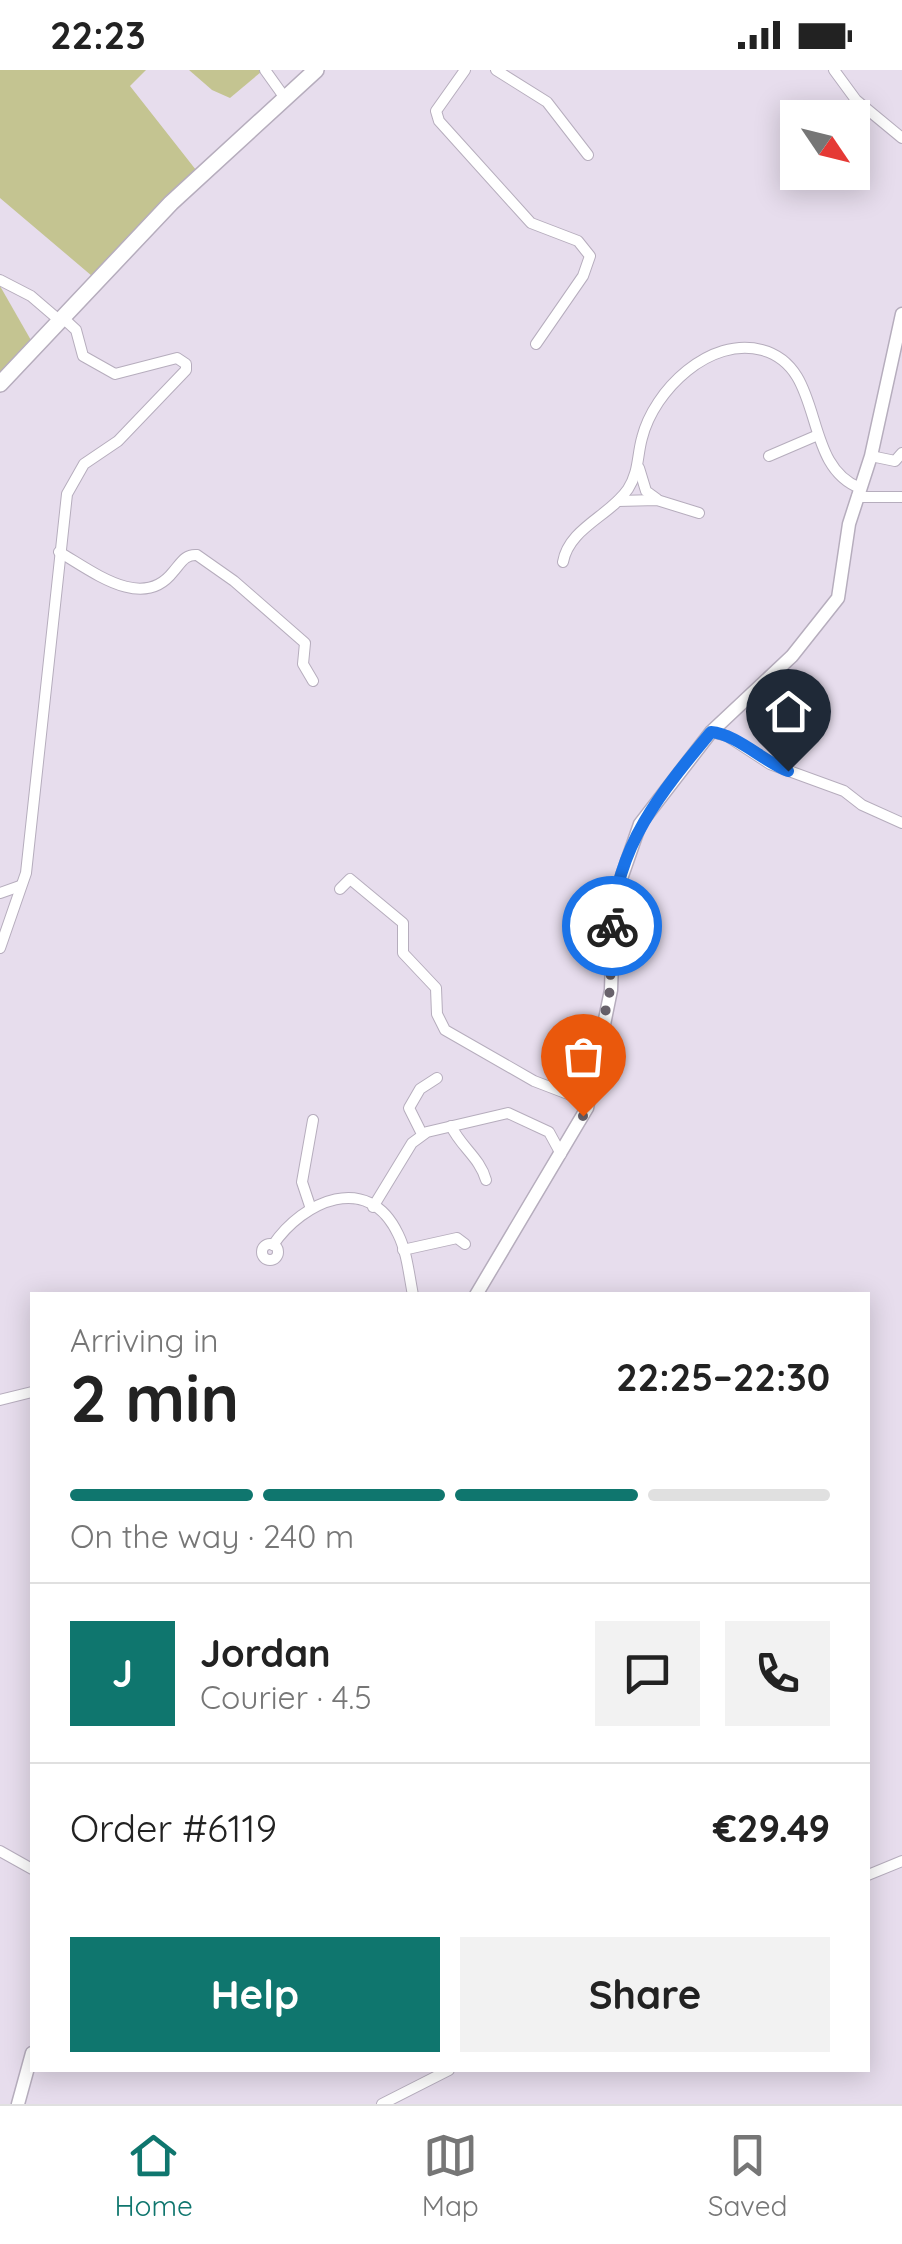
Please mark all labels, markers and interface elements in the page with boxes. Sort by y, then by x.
text: 22:23 [50,11,146,59]
north arrow [780,100,870,190]
map controls [780,100,870,190]
pin [746,669,831,772]
icon: home [761,684,816,739]
courier [562,876,662,976]
icon: bike [585,899,640,954]
pin [541,1014,626,1117]
icon: bag [556,1029,611,1084]
text: Arriving in [70,1320,219,1360]
text: 22:25–22:30 [616,1353,830,1401]
text: 2 min [70,1357,239,1438]
text: On the way · 240 m [70,1516,354,1556]
button: chat [595,1621,700,1726]
button: phone [725,1621,830,1726]
text: Jordan [200,1629,331,1677]
text: J [112,1649,133,1697]
text: Courier · 4.5 [200,1677,372,1717]
text: Order #6119 [70,1804,277,1852]
text: €29.49 [713,1804,830,1852]
button: Help [70,1937,440,2052]
button: Share [460,1937,830,2052]
tab: Home [114,2128,193,2223]
tab: Map [422,2128,479,2223]
tab: Saved [708,2128,788,2223]

